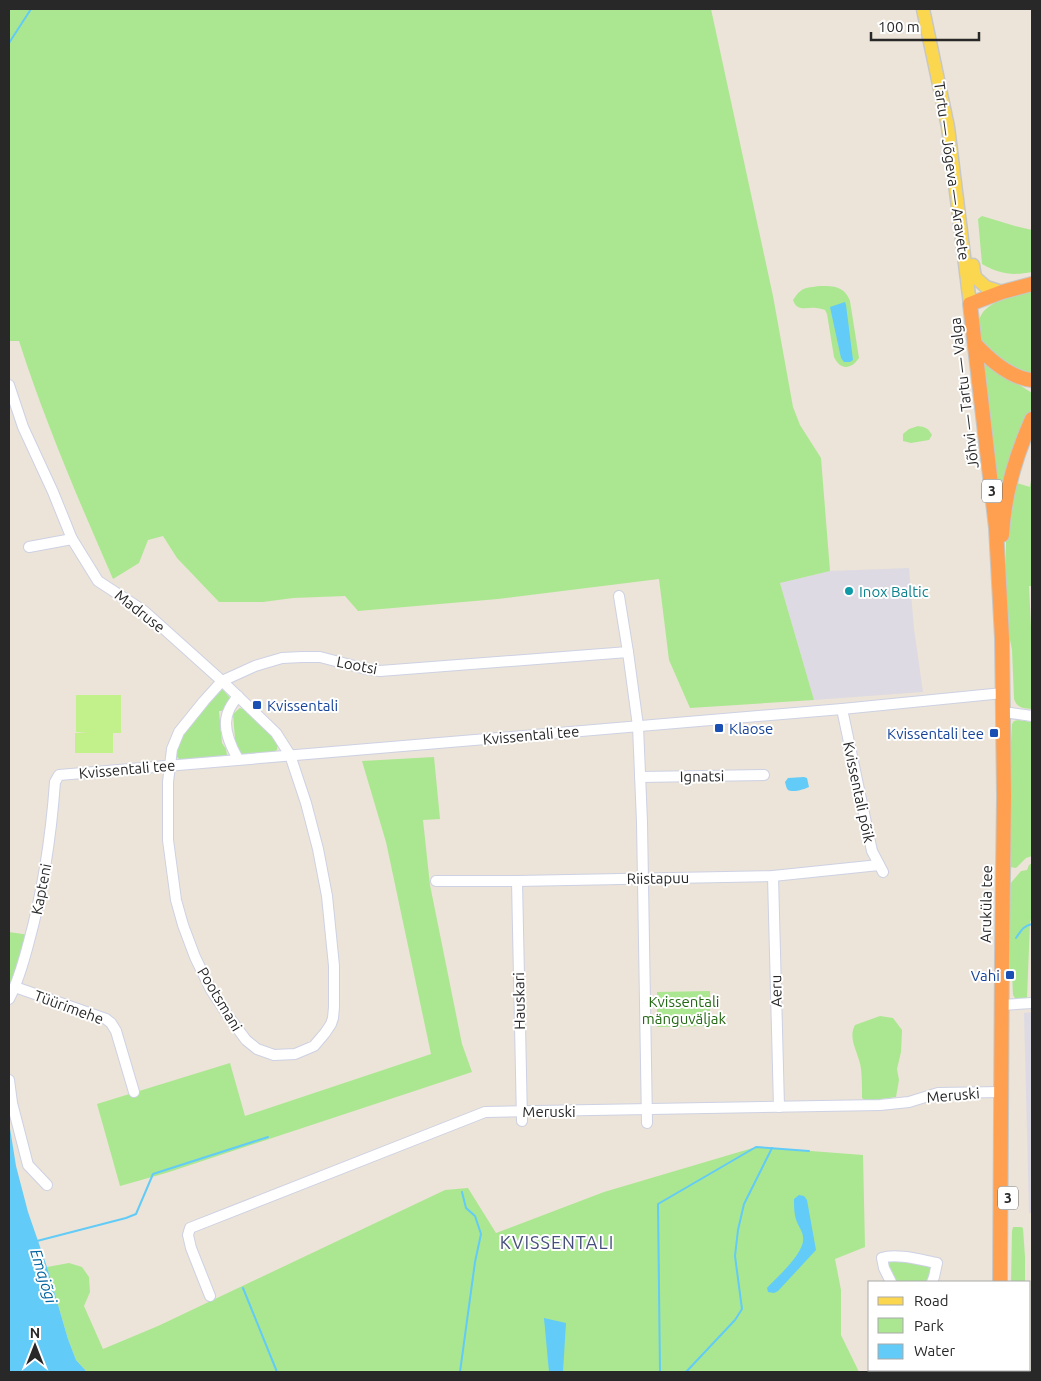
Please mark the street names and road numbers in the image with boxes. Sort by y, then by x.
street label: Tartu — Jõgeva — Aravete [931,81,973,261]
street label: Jõhvi — Tartu — Valga [946,316,982,470]
road number: 3 [982,480,1002,502]
street label: Madruse [112,586,168,636]
street label: Lootsi [335,653,379,677]
street label: Kvissentali tee [482,722,580,748]
street label: Kvissentali põik [840,740,878,845]
street label: Kvissentali tee [78,756,176,782]
street label: Ignatsi [679,767,725,785]
street label: Kapteni [28,862,54,916]
street label: Aruküla tee [977,865,995,943]
street label: Riistapuu [627,869,689,887]
street label: Pootsmani [194,964,246,1034]
street label: Hauskari [510,972,528,1030]
street label: Aeru [767,975,785,1007]
street label: Tüürimehe [32,987,106,1027]
street label: Meruski [926,1084,980,1106]
street label: Meruski [522,1103,576,1120]
road number: 3 [998,1186,1018,1210]

